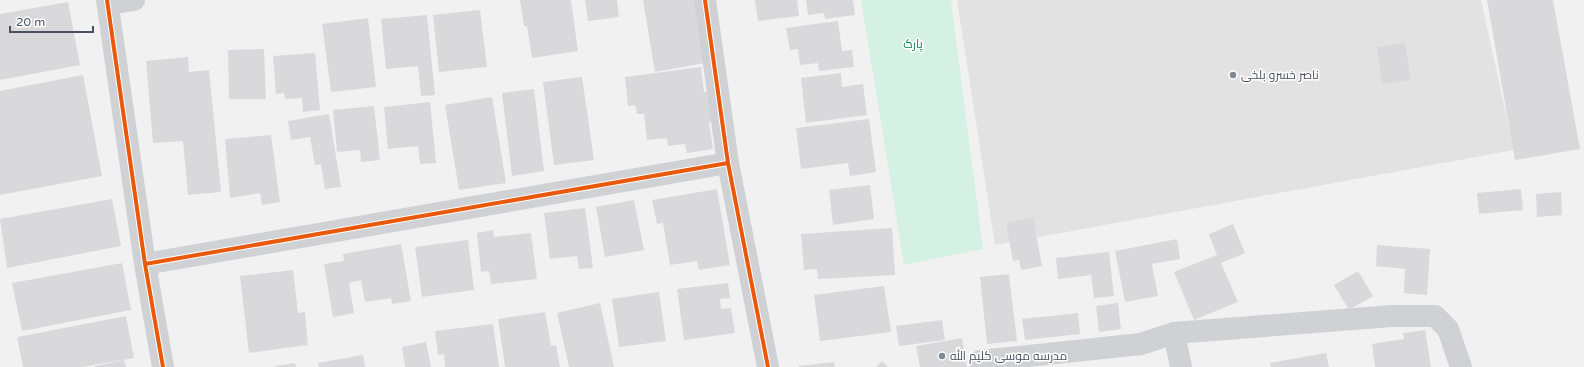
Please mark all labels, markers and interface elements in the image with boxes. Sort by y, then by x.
scale bar [10,8,93,34]
text: 20 m [16,15,45,29]
park label: پارک [903,37,923,53]
place label: ناصر خسرو بلخی [1241,68,1319,82]
marker: ناصر خسرو بلخی [1228,70,1238,80]
place label: مدرسه موسی کلیم الله [950,348,1067,364]
marker: مدرسه موسی کلیم الله [937,351,947,361]

